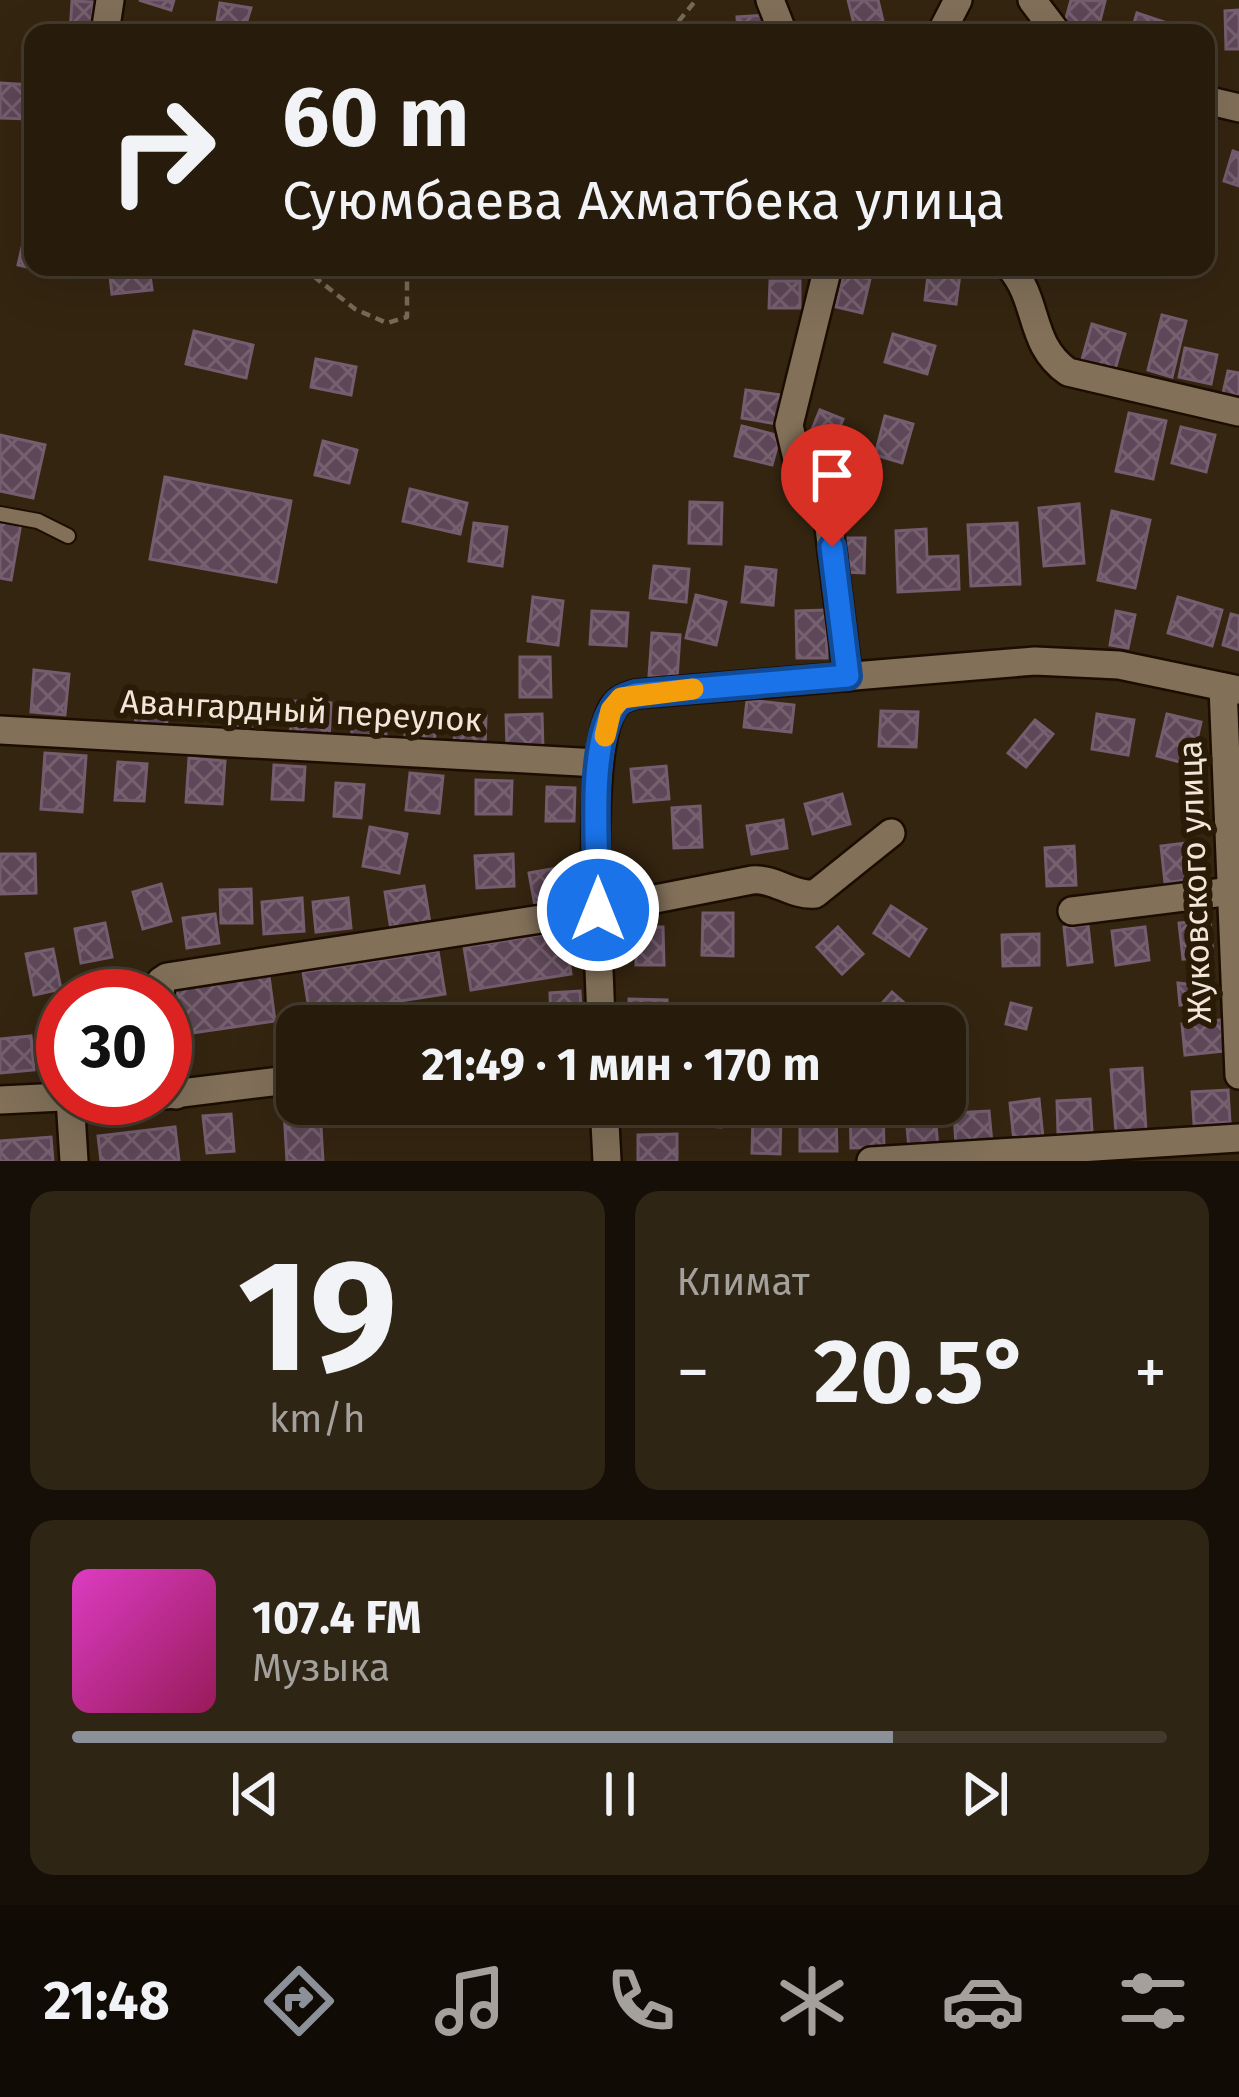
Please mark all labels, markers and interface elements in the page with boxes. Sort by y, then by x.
text: 60 m [282,67,469,168]
icon: right [84,72,240,228]
text: Суюмбаева Ахматбека улица [282,169,1005,233]
pin [781,424,883,547]
icon: arrive [799,442,865,508]
street label: Авангардный переулок [119,682,483,740]
street label: Жуковского улица [1170,740,1220,1024]
position arrow [535,847,661,973]
speed limit sign: 30 [36,969,192,1125]
text: 21:49 · 1 мин · 170 m [422,1038,820,1092]
text: 19 [237,1224,397,1411]
text: Климат [677,1259,810,1305]
text: 20.5° [814,1318,1030,1426]
text: − [677,1333,710,1412]
text: + [1134,1333,1167,1412]
text: km/h [269,1396,366,1442]
text: 107.4 FM [252,1591,421,1645]
text: Музыка [252,1645,390,1691]
icon: previous [222,1761,288,1827]
icon: pause [587,1761,653,1827]
icon: next [952,1761,1018,1827]
icon: directions [257,1959,341,2043]
icon: music [428,1959,512,2043]
icon: phone [599,1959,683,2043]
icon: climate [770,1959,854,2043]
icon: car [941,1959,1025,2043]
icon: filters [1111,1959,1195,2043]
text: 21:48 [43,1969,170,2033]

